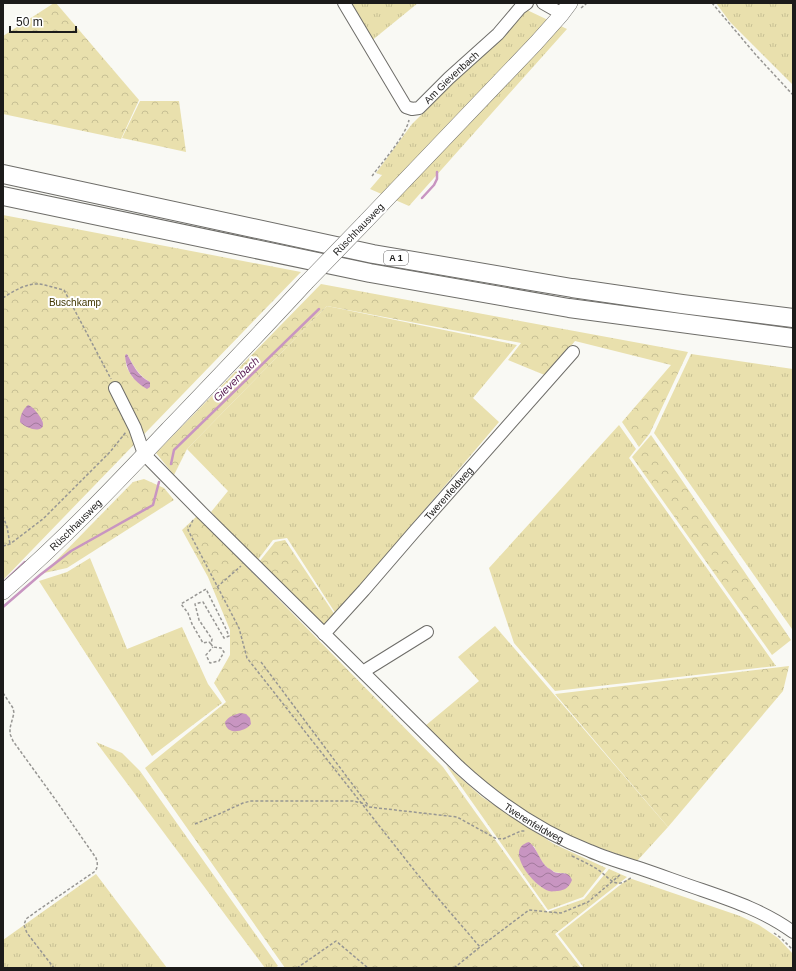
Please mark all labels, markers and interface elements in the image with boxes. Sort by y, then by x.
scale bar [10,8,76,34]
text: 50 m [16,15,43,29]
street label: Am Gievenbach [422,49,481,106]
street label: Rüschhausweg [331,201,386,258]
road number: A 1 [384,251,408,265]
park label: Buschkamp [49,297,102,308]
water label: Gievenbach [211,354,261,404]
street label: Twerenfeldweg [422,465,475,522]
street label: Rüschhausweg [47,497,104,553]
street label: Twerenfeldweg [502,801,565,845]

